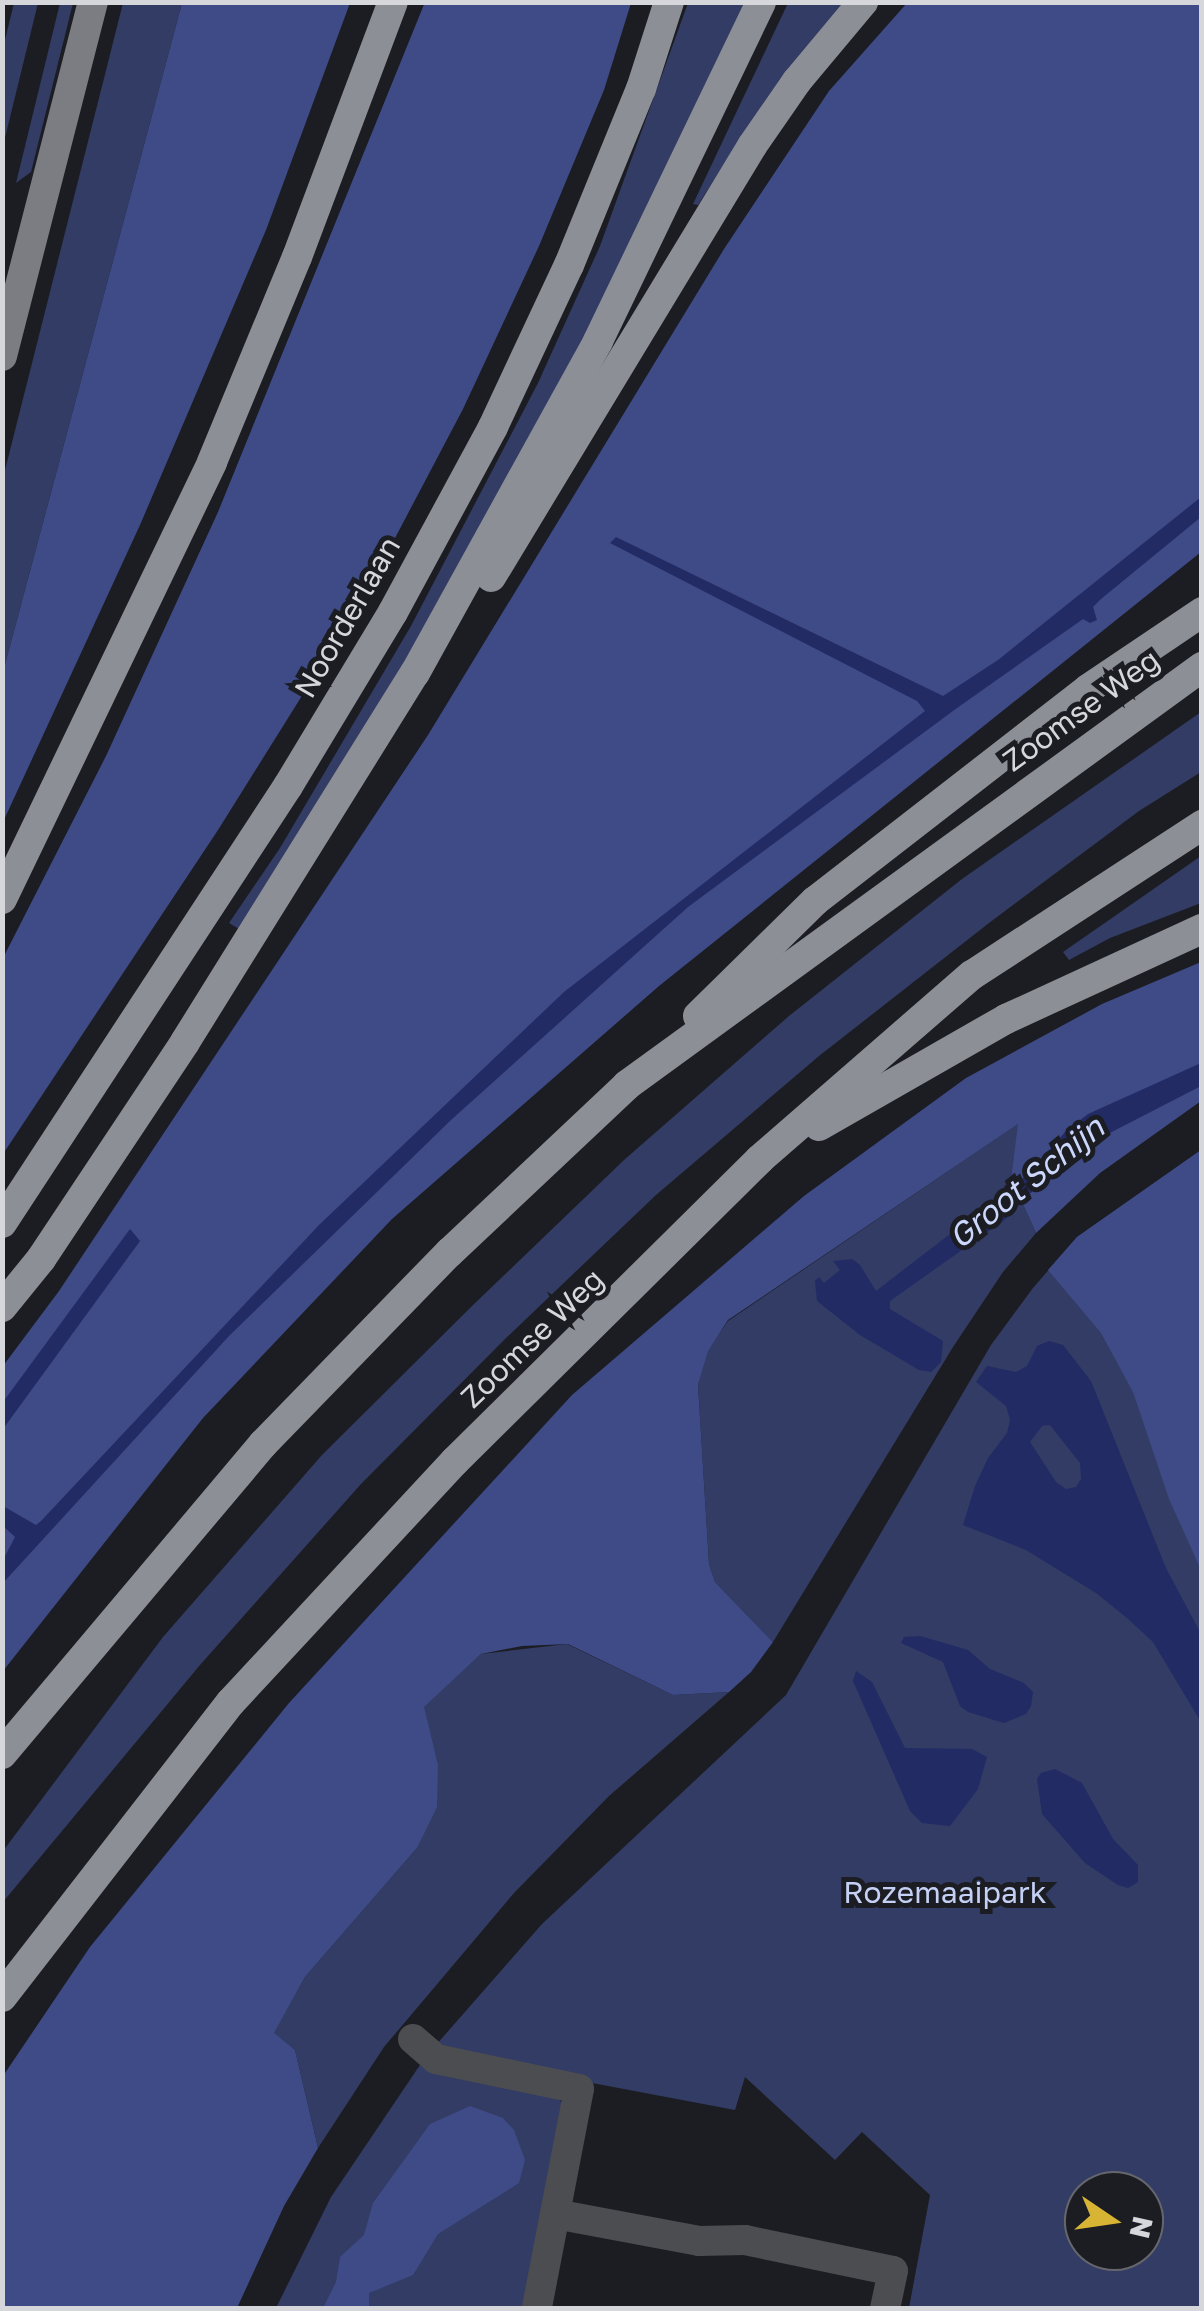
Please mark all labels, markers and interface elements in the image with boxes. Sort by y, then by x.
street label: Noorderlaan [286,530,408,704]
street label: Zoomse Weg [996,641,1166,779]
water label: Groot Schijn [941,1108,1111,1256]
street label: Zoomse Weg [453,1261,611,1415]
park label: Rozemaaipark [843,1874,1047,1910]
north arrow [1064,2171,1164,2271]
text: N [1123,2213,1160,2241]

